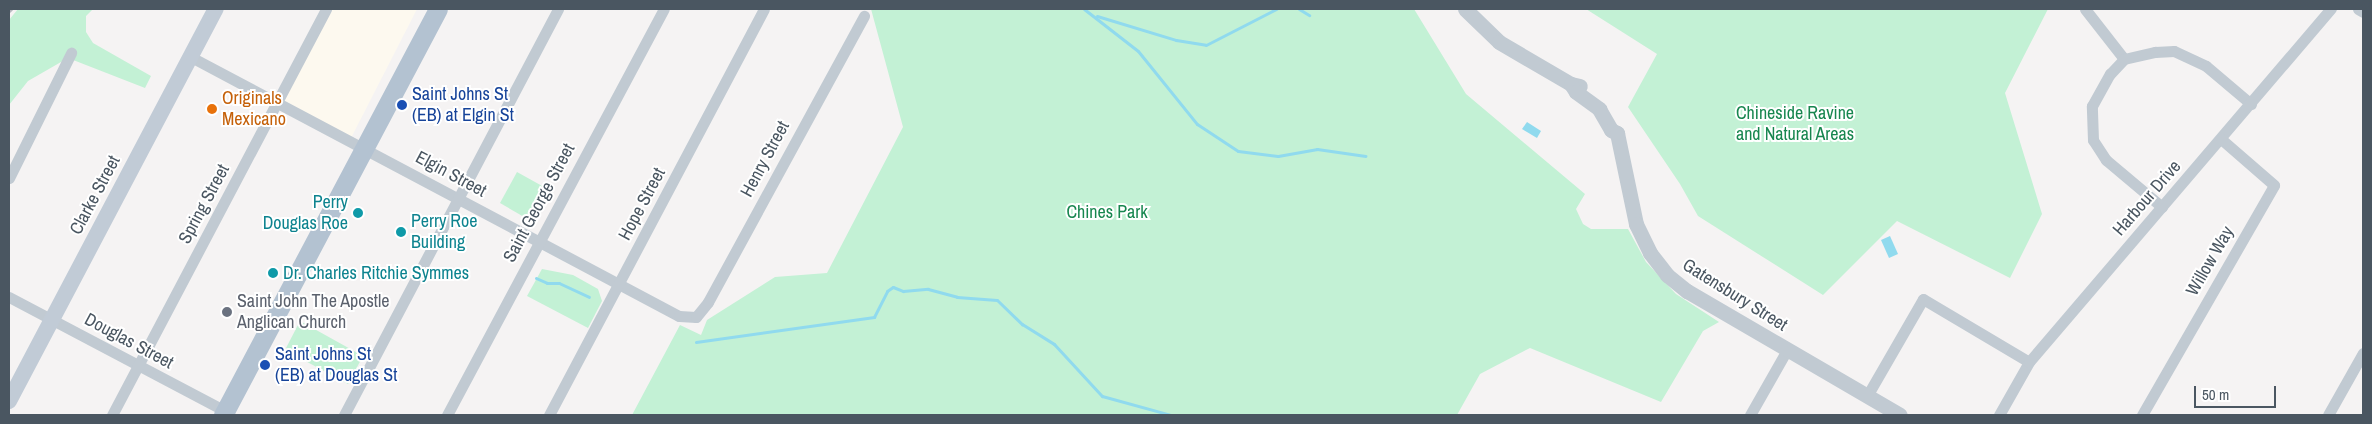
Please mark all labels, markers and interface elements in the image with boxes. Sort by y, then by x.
place label: Saint Johns St (EB) at Elgin St [412,84,514,126]
place label: Originals Mexicano [222,88,286,130]
marker: Saint Johns St (EB) at Elgin St [396,99,408,111]
marker: Originals Mexicano [206,103,218,115]
park label: Chineside Ravine and Natural Areas [1736,103,1854,146]
street label: Henry Street [736,117,794,201]
street label: Saint George Street [499,140,579,266]
street label: Elgin Street [412,146,490,202]
street label: Clarke Street [65,152,125,238]
street label: Harbour Drive [2108,156,2186,240]
street label: Spring Street [174,161,234,247]
street label: Hope Street [614,164,670,244]
place label: Perry Douglas Roe [263,192,348,234]
park label: Chines Park [1066,201,1148,223]
marker: Perry Douglas Roe [352,207,364,219]
place label: Perry Roe Building [411,211,477,253]
street label: Willow Way [2182,222,2238,300]
marker: Perry Roe Building [395,226,407,238]
street label: Gatensbury Street [1678,254,1792,336]
place label: Dr. Charles Ritchie Symmes [283,262,469,284]
marker: Dr. Charles Ritchie Symmes [267,267,279,279]
place label: Saint John The Apostle Anglican Church [237,291,390,334]
marker: Saint John The Apostle Anglican Church [221,306,233,318]
street label: Douglas Street [81,309,177,373]
place label: Saint Johns St (EB) at Douglas St [275,344,397,386]
marker: Saint Johns St (EB) at Douglas St [259,359,271,371]
scale bar [2197,376,2280,408]
text: 50 m [2202,384,2229,405]

